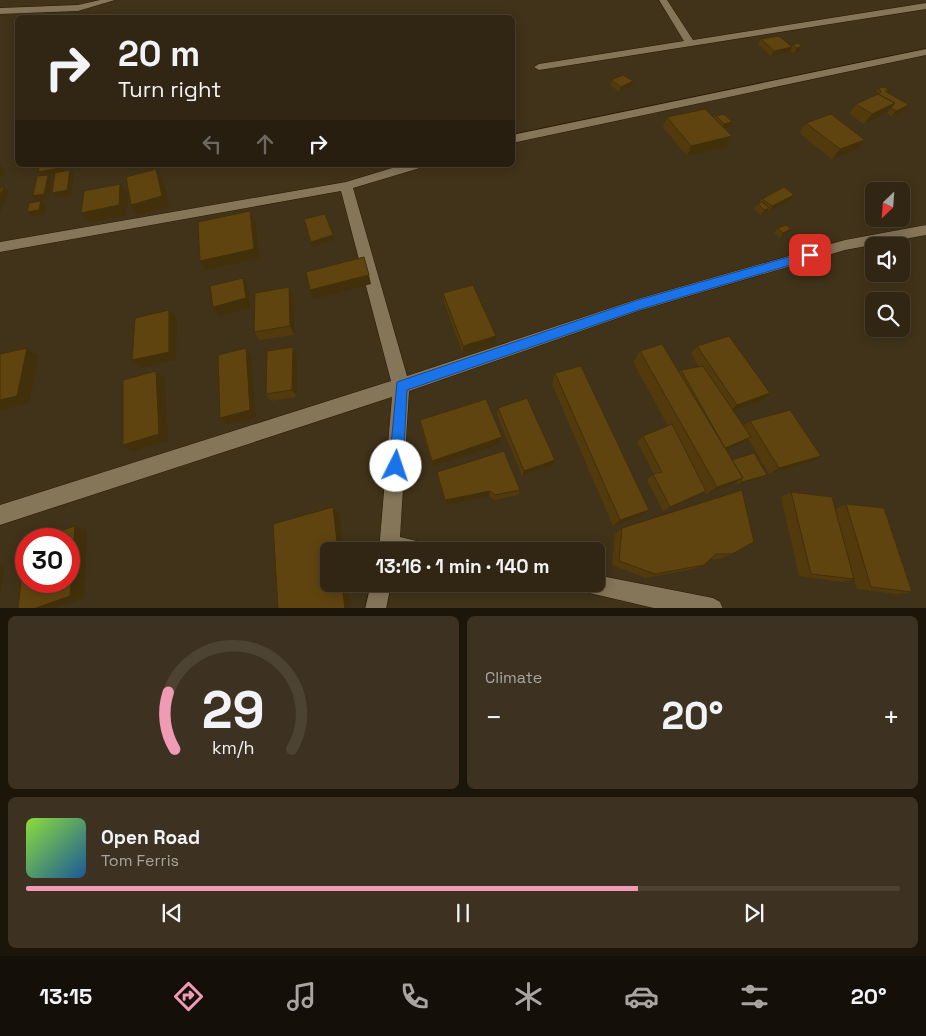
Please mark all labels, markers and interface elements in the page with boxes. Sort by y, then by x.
text: 20 m [118,32,200,76]
icon: right [35,35,100,100]
text: Turn right [118,75,221,103]
icon: left [198,130,226,158]
icon: ahead [251,130,279,158]
icon: right [304,130,332,158]
north arrow [865,182,910,228]
map controls [865,182,910,337]
pin [789,234,831,276]
button: sound [865,237,910,282]
icon: arrive [796,241,824,269]
button: search [865,292,910,337]
position arrow [369,439,421,491]
speed limit sign: 30 [15,528,80,593]
text: 13:16 · 1 min · 140 m [375,554,550,579]
text: Climate [485,667,542,688]
text: 29 [202,677,265,743]
text: 20° [661,692,724,740]
text: − [485,699,502,735]
text: + [883,699,900,735]
text: km/h [212,736,255,759]
text: Open Road [101,825,200,850]
text: Tom Ferris [101,850,179,871]
icon: previous [158,899,186,927]
icon: pause [449,899,477,927]
icon: next [740,899,768,927]
icon: directions [171,979,206,1014]
icon: music [284,979,319,1014]
icon: phone [397,979,432,1014]
icon: climate [511,979,546,1014]
icon: car [624,979,659,1014]
icon: filters [737,979,772,1014]
text: 13:15 [39,982,92,1010]
text: 20° [851,982,887,1010]

